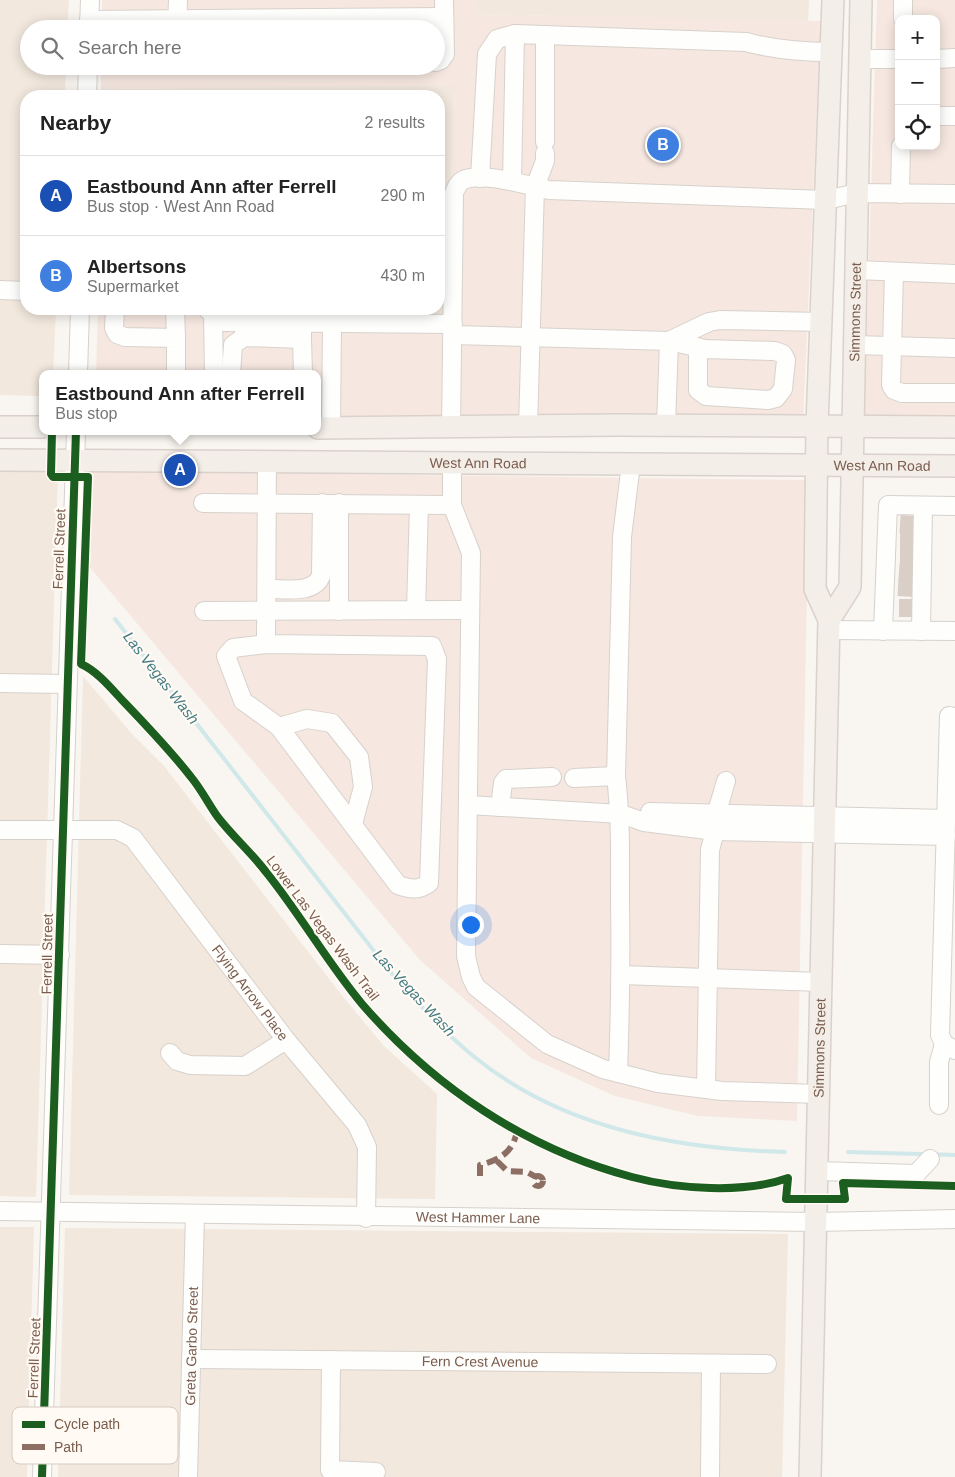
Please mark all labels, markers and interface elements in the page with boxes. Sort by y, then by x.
map controls [895,15,940,150]
button: + [895,15,940,60]
search box [20,20,445,75]
icon: search [38,34,66,62]
text: Search here [78,37,182,58]
button: − [895,60,940,105]
button: locate [895,105,940,150]
text: Nearby [40,111,111,134]
text: 2 results [365,114,425,131]
pin: B [647,126,679,164]
text: Eastbound Ann after Ferrell [87,176,337,197]
text: A [50,187,62,204]
text: 290 m [381,187,425,204]
text: Bus stop · West Ann Road [87,198,274,215]
text: Albertsons [87,256,186,277]
street label: Simmons Street [846,262,864,362]
text: B [50,267,62,284]
text: 430 m [381,267,425,284]
text: Supermarket [87,278,179,295]
popup [39,370,321,435]
text: Eastbound Ann after Ferrell [55,383,305,404]
text: Bus stop [55,405,118,422]
pin: A [164,451,196,489]
street label: West Ann Road [429,455,527,471]
street label: West Ann Road [833,457,931,474]
street label: Ferrell Street [50,508,68,590]
water label: Las Vegas Wash [120,628,203,727]
street label: Lower Las Vegas Wash Trail [263,853,383,1003]
your location [458,912,484,938]
street label: Ferrell Street [38,913,56,995]
street label: Flying Arrow Place [209,942,292,1044]
water label: Las Vegas Wash [370,946,459,1040]
street label: Simmons Street [810,998,829,1098]
street label: West Hammer Lane [416,1209,540,1226]
street label: Greta Garbo Street [182,1286,201,1406]
street label: Ferrell Street [25,1317,43,1399]
street label: Fern Crest Avenue [422,1353,539,1370]
legend [12,1407,178,1464]
text: Cycle path [54,1416,120,1432]
text: Path [54,1439,83,1455]

